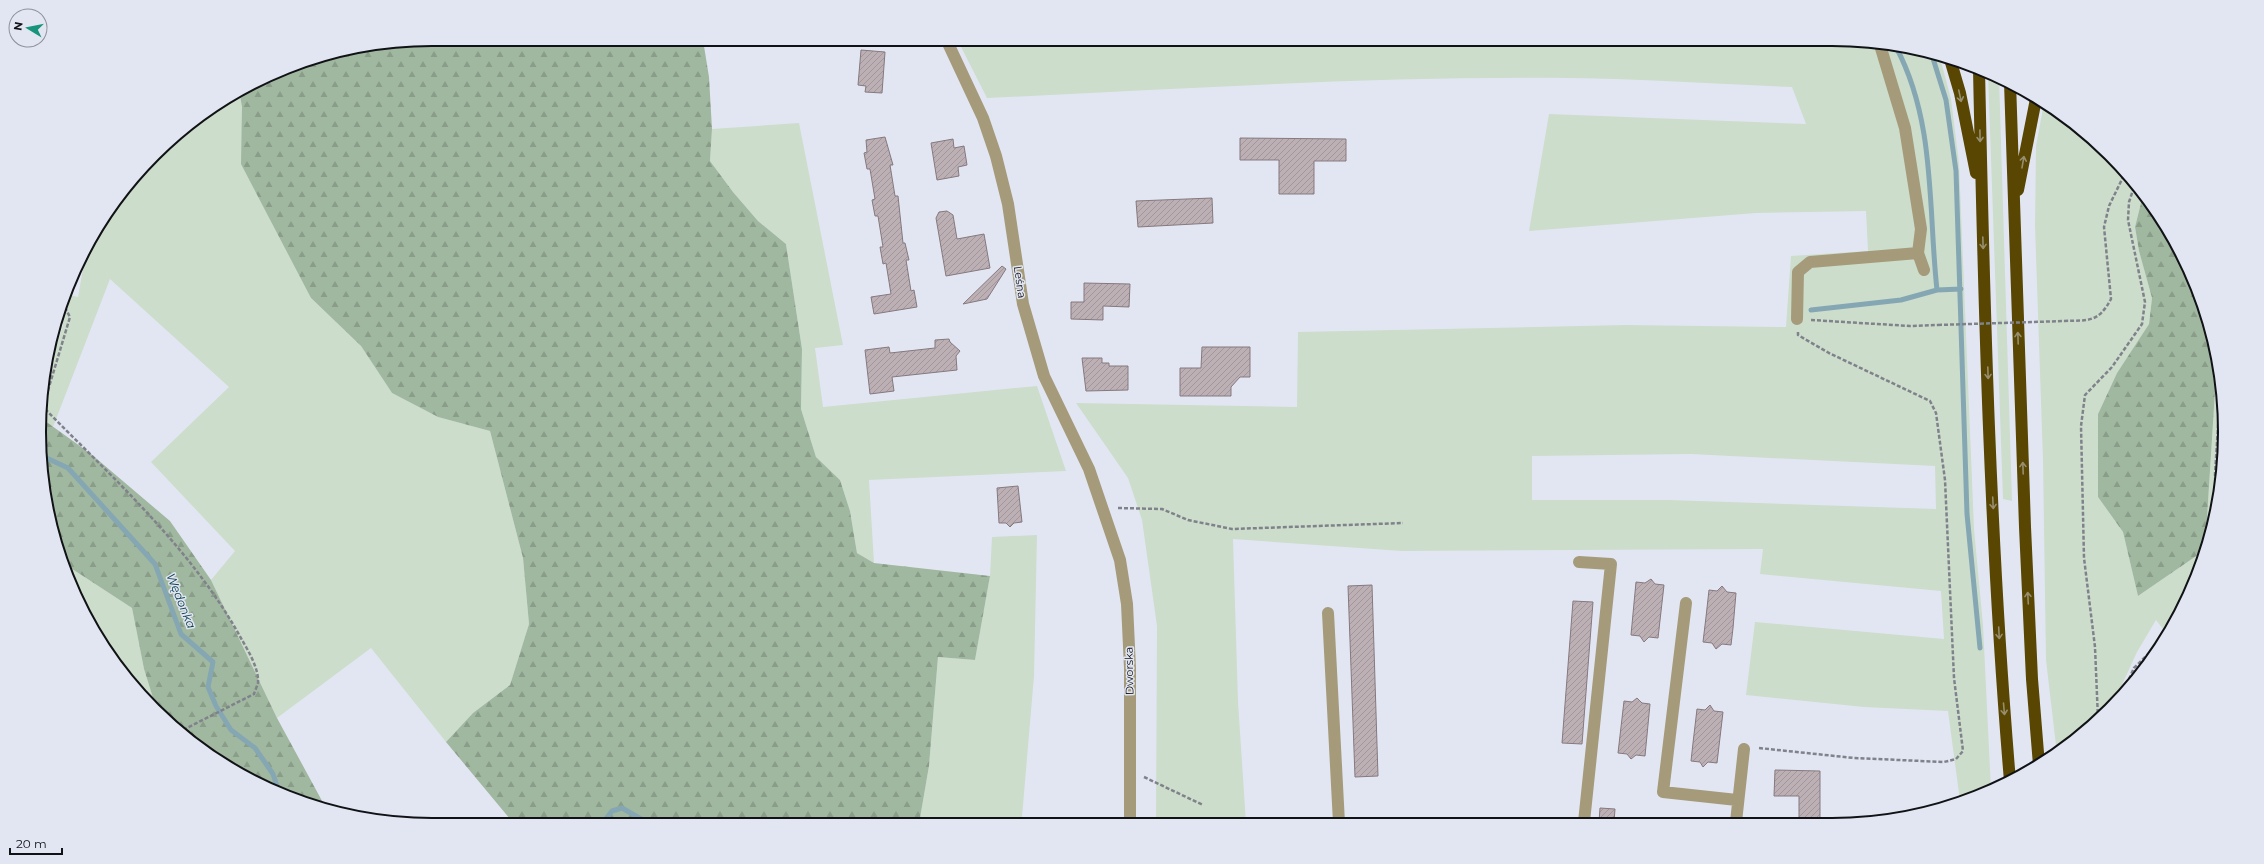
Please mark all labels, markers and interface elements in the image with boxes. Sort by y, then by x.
north arrow [8,8,48,48]
text: N [10,21,26,32]
one-way arrow [1957,90,1965,103]
one-way arrow [1977,129,1984,142]
one-way arrow [2019,156,2027,169]
one-way arrow [1980,236,1987,249]
street label: Leśna [1011,265,1029,299]
one-way arrow [2014,332,2022,345]
one-way arrow [1984,366,1992,379]
one-way arrow [2019,462,2027,475]
one-way arrow [1989,496,1997,509]
water label: Wędonka [164,571,199,631]
one-way arrow [2025,592,2032,605]
one-way arrow [1995,626,2003,639]
street label: Dworska [1122,647,1136,695]
one-way arrow [2000,702,2007,715]
scale bar [10,830,62,856]
text: 20 m [16,836,47,851]

